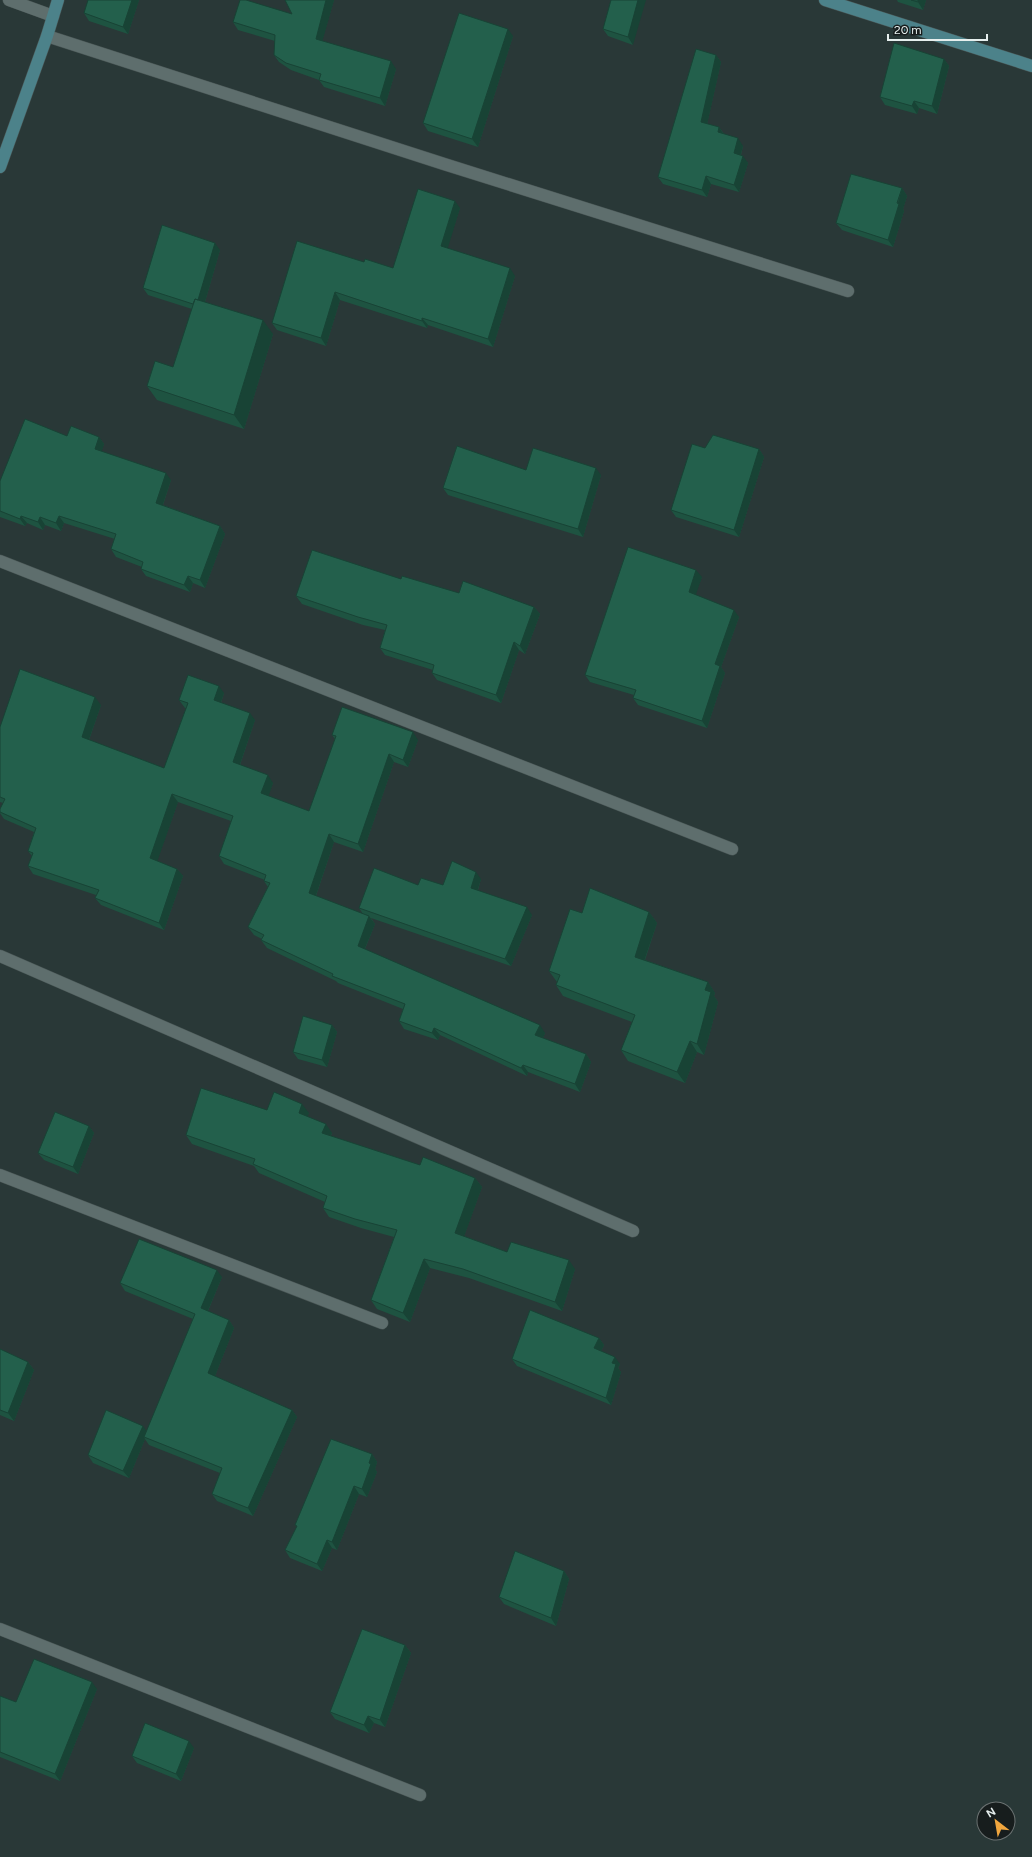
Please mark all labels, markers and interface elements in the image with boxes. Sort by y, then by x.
scale bar [888,16,987,42]
text: 20 m [894,23,922,37]
north arrow [976,1801,1016,1841]
text: N [984,1805,998,1821]

